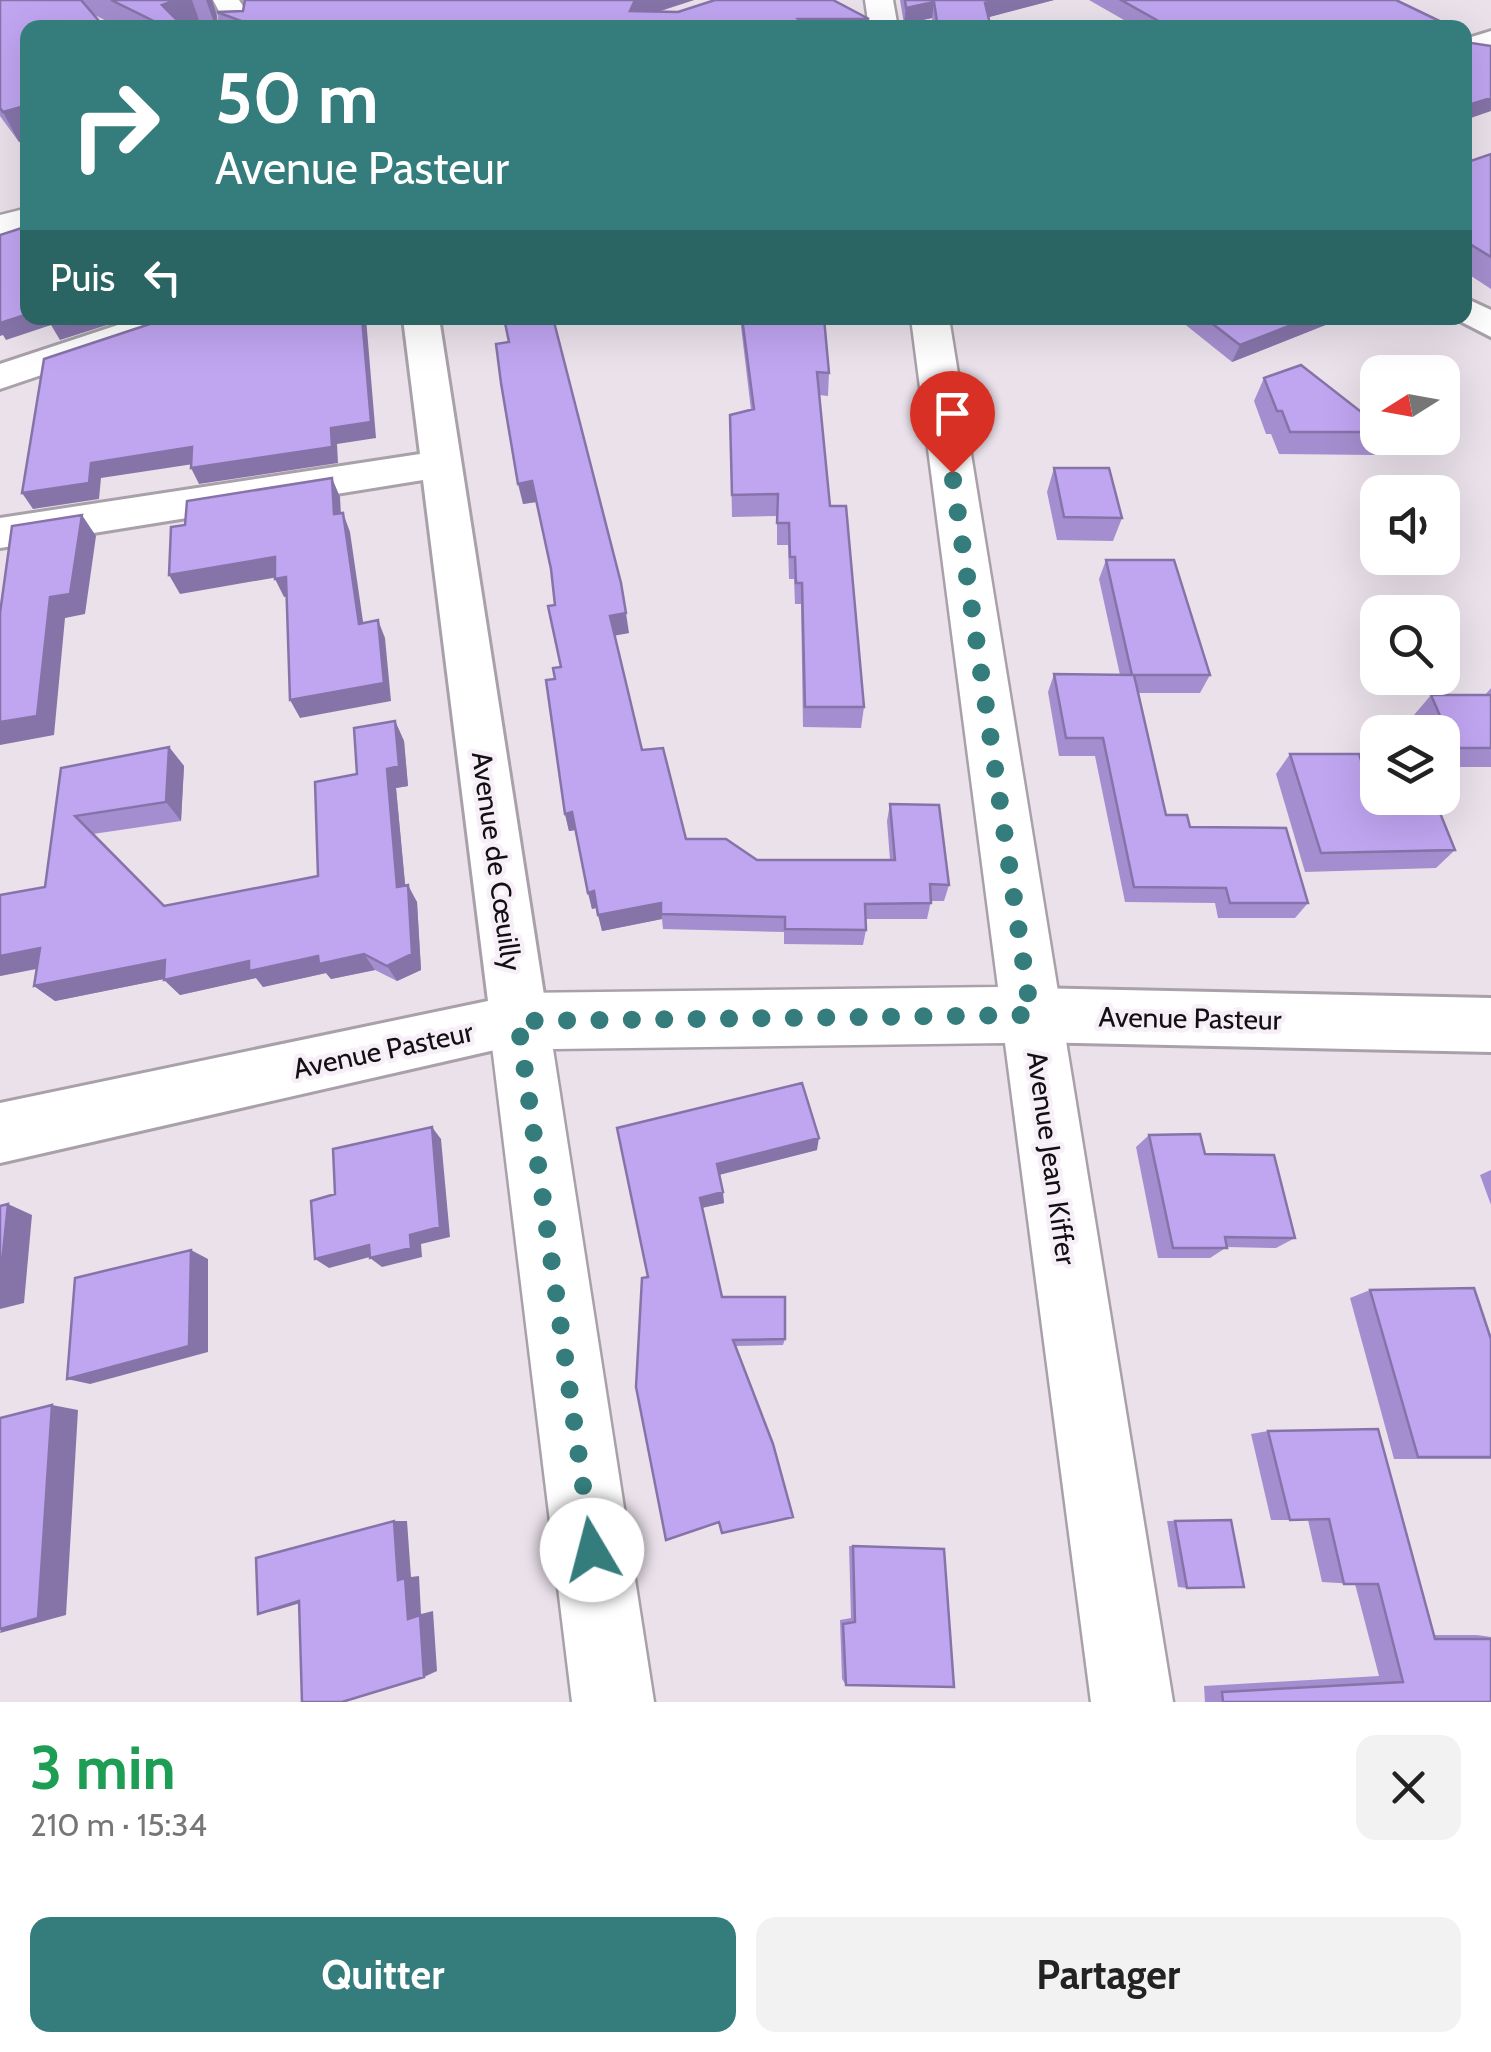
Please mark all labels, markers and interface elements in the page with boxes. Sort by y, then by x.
text: 50 m [215,55,379,141]
icon: right [50,60,180,190]
text: Avenue Pasteur [215,141,509,195]
icon: left [135,250,190,305]
text: Puis [50,254,115,301]
north arrow [1360,355,1460,455]
map controls [1360,355,1460,815]
pin [910,371,995,474]
icon: arrive [925,386,980,441]
button: sound [1360,475,1460,575]
button: search [1360,595,1460,695]
button: layers [1360,715,1460,815]
street label: Avenue de Cœuilly [465,749,529,973]
street label: Avenue Pasteur [1098,999,1282,1037]
street label: Avenue Pasteur [290,1014,476,1086]
street label: Avenue Jean Kiffer [1020,1049,1084,1267]
position arrow [540,1498,644,1602]
text: 3 min [30,1731,176,1804]
button: close [1356,1735,1461,1840]
text: 210 m · 15:34 [30,1805,207,1844]
button: Quitter [30,1917,736,2032]
button: Partager [756,1917,1461,2032]

